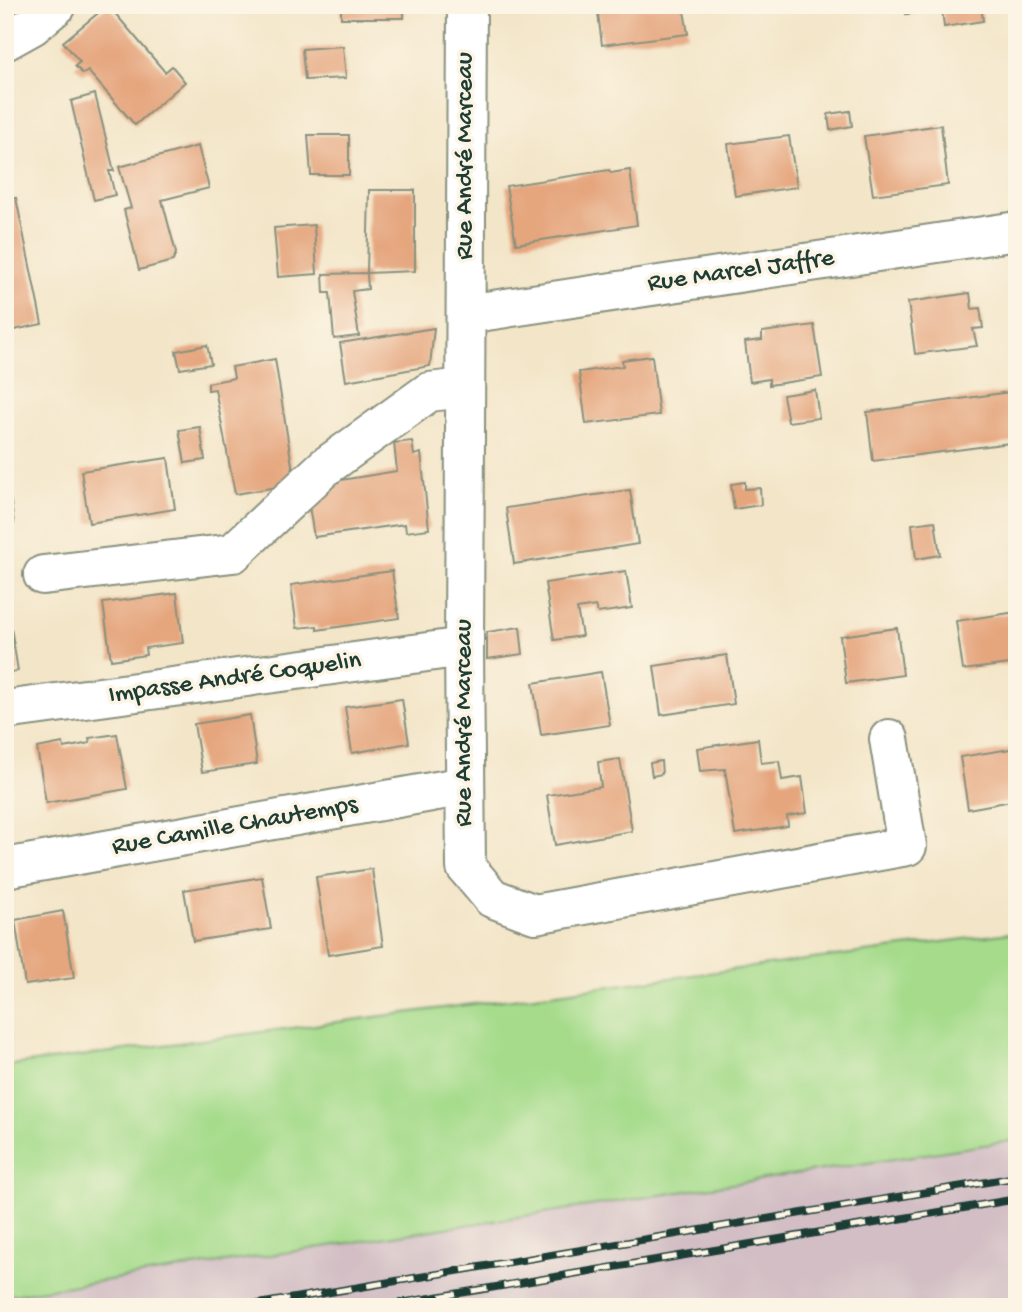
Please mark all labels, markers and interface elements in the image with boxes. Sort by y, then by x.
street label: Rue André Marceau [451,52,482,260]
street label: Rue Marcel Jaffre [646,243,837,300]
street label: Rue André Marceau [450,619,481,827]
street label: Impasse André Coquelin [107,646,364,712]
street label: Rue Camille Chautemps [110,790,362,864]

